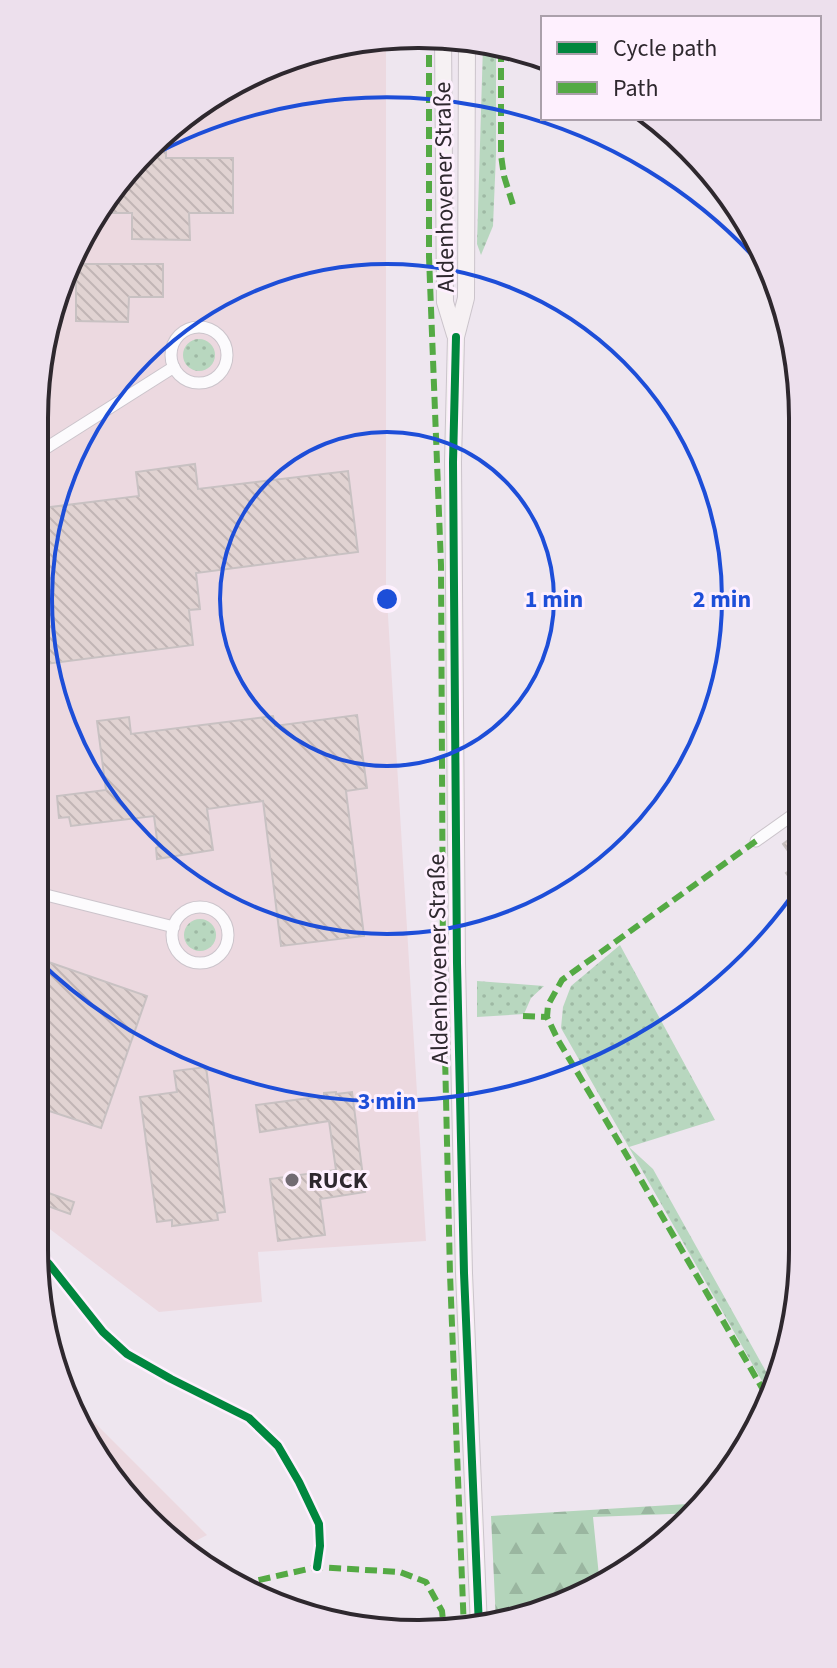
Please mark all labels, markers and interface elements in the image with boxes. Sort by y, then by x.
legend [541,16,821,120]
text: Cycle path [613,31,717,66]
text: Path [613,71,659,106]
street label: Aldenhovener Straße [425,81,464,293]
text: 1 min [525,582,583,617]
text: 2 min [693,582,751,617]
centre of rings [373,585,401,613]
street label: Aldenhovener Straße [419,853,458,1065]
text: 3 min [358,1084,416,1119]
place label: RUCK [308,1163,368,1198]
marker: RUCK [283,1171,301,1189]

